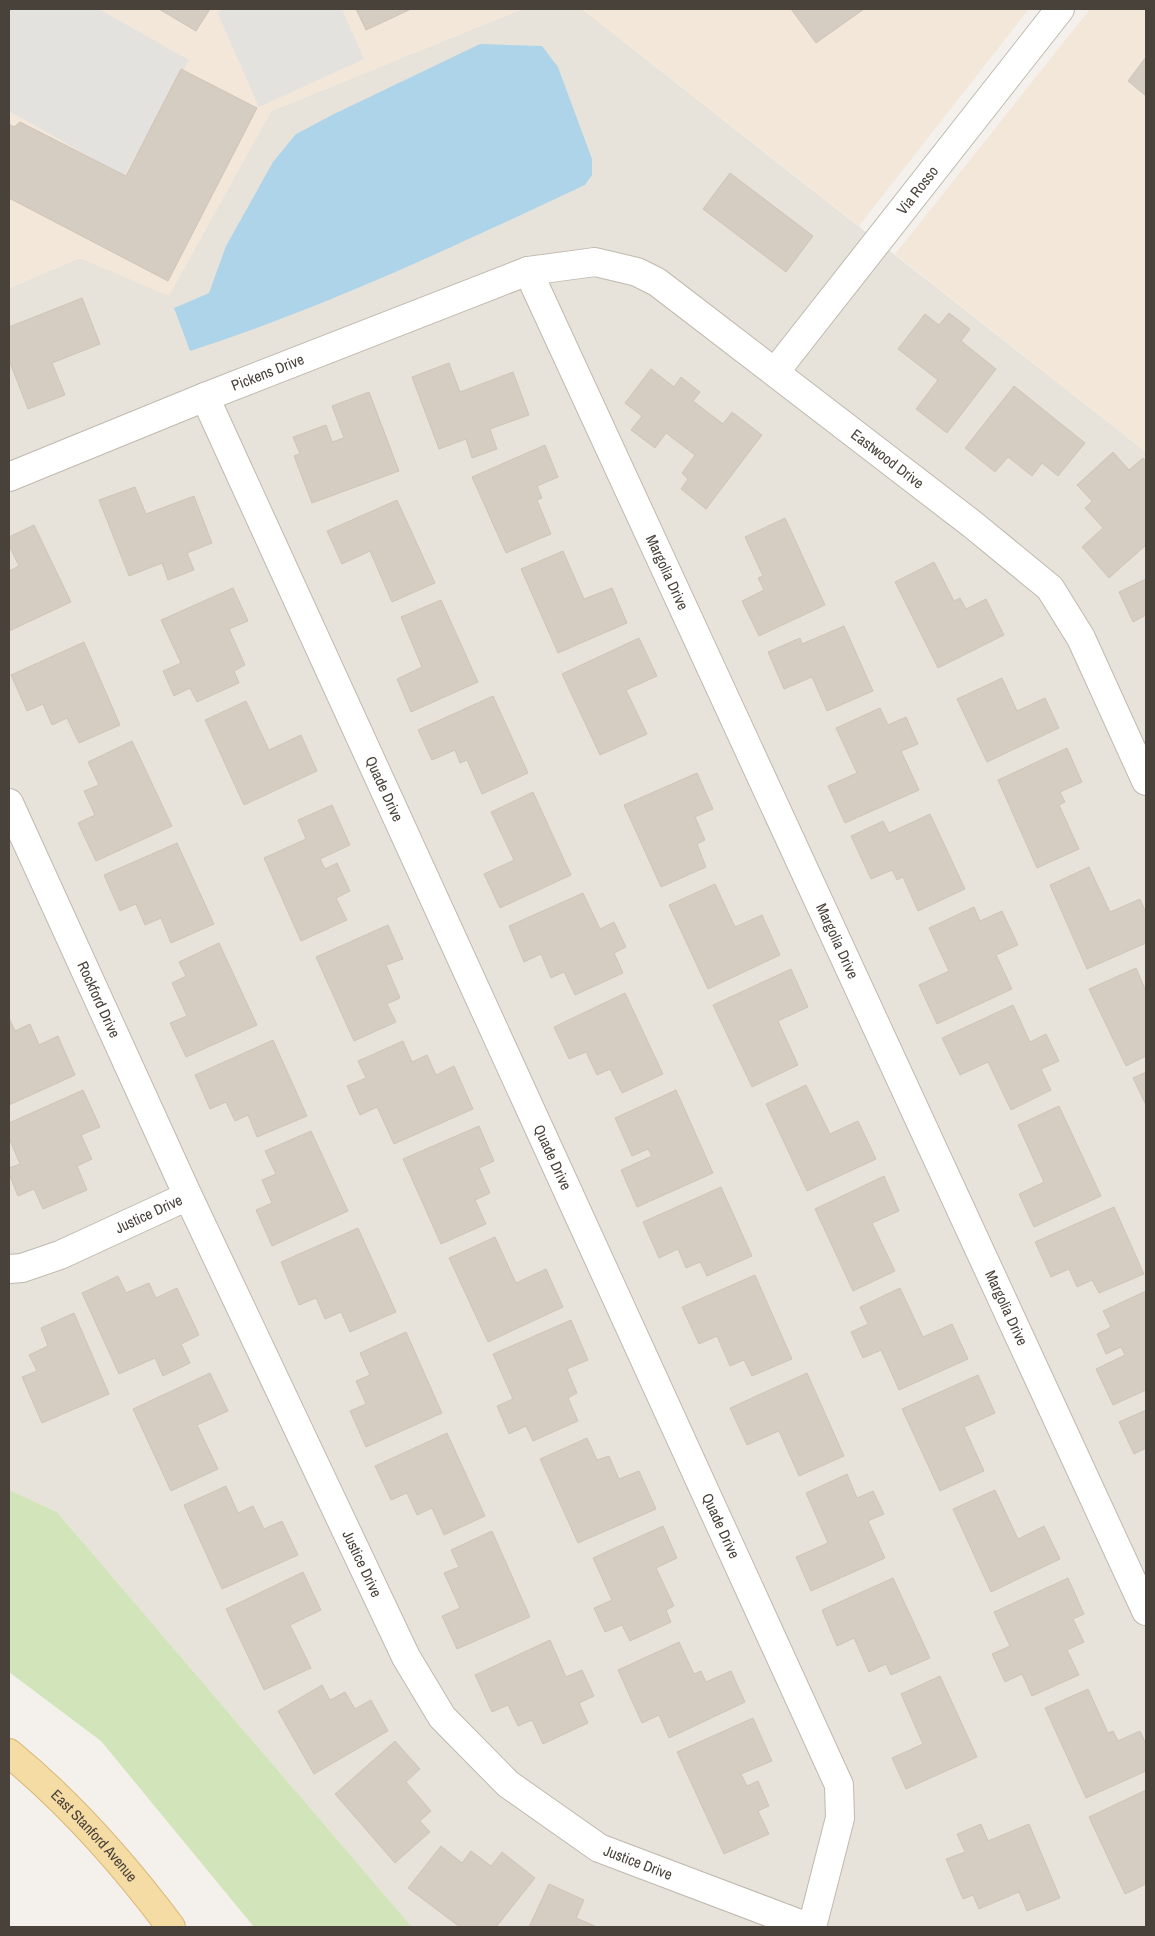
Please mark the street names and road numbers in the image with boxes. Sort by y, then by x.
street label: Via Rosso [892,161,943,219]
street label: Pickens Drive [228,348,307,396]
street label: Eastwood Drive [847,424,929,493]
street label: Margolia Drive [641,531,694,613]
street label: Quade Drive [360,753,409,825]
street label: Margolia Drive [811,900,864,982]
street label: Rockford Drive [72,958,126,1041]
street label: Quade Drive [529,1121,577,1193]
street label: Justice Drive [112,1189,186,1238]
street label: Margolia Drive [980,1267,1033,1349]
street label: Quade Drive [697,1490,745,1562]
street label: Justice Drive [338,1527,387,1601]
street label: East Stanford Avenue [47,1785,143,1886]
street label: Justice Drive [601,1840,676,1885]

